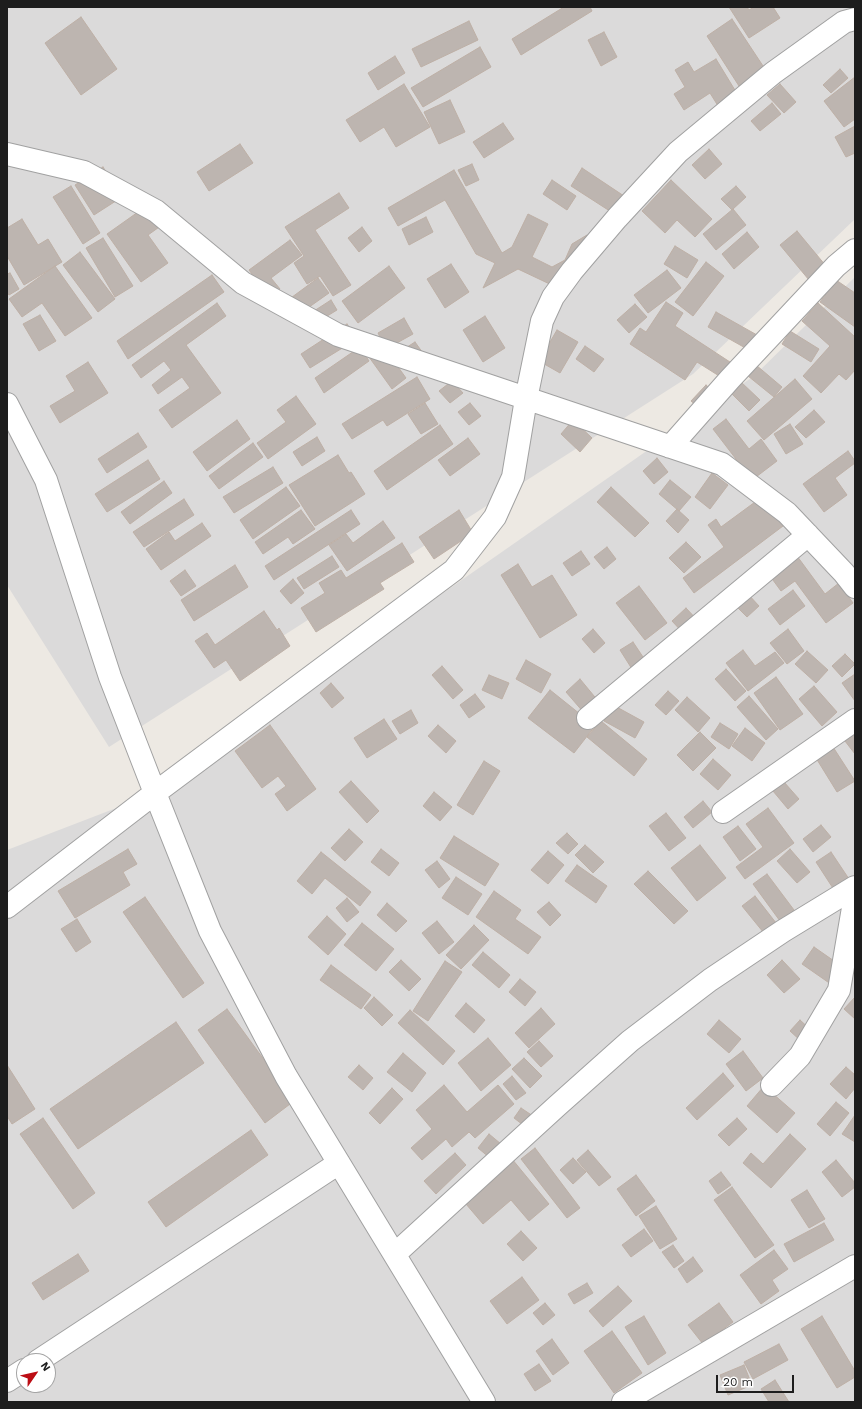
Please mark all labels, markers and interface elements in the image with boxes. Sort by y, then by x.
north arrow [16,1353,56,1393]
text: N [38,1360,53,1374]
scale bar [718,1367,796,1393]
text: 20 m [723,1375,753,1389]

